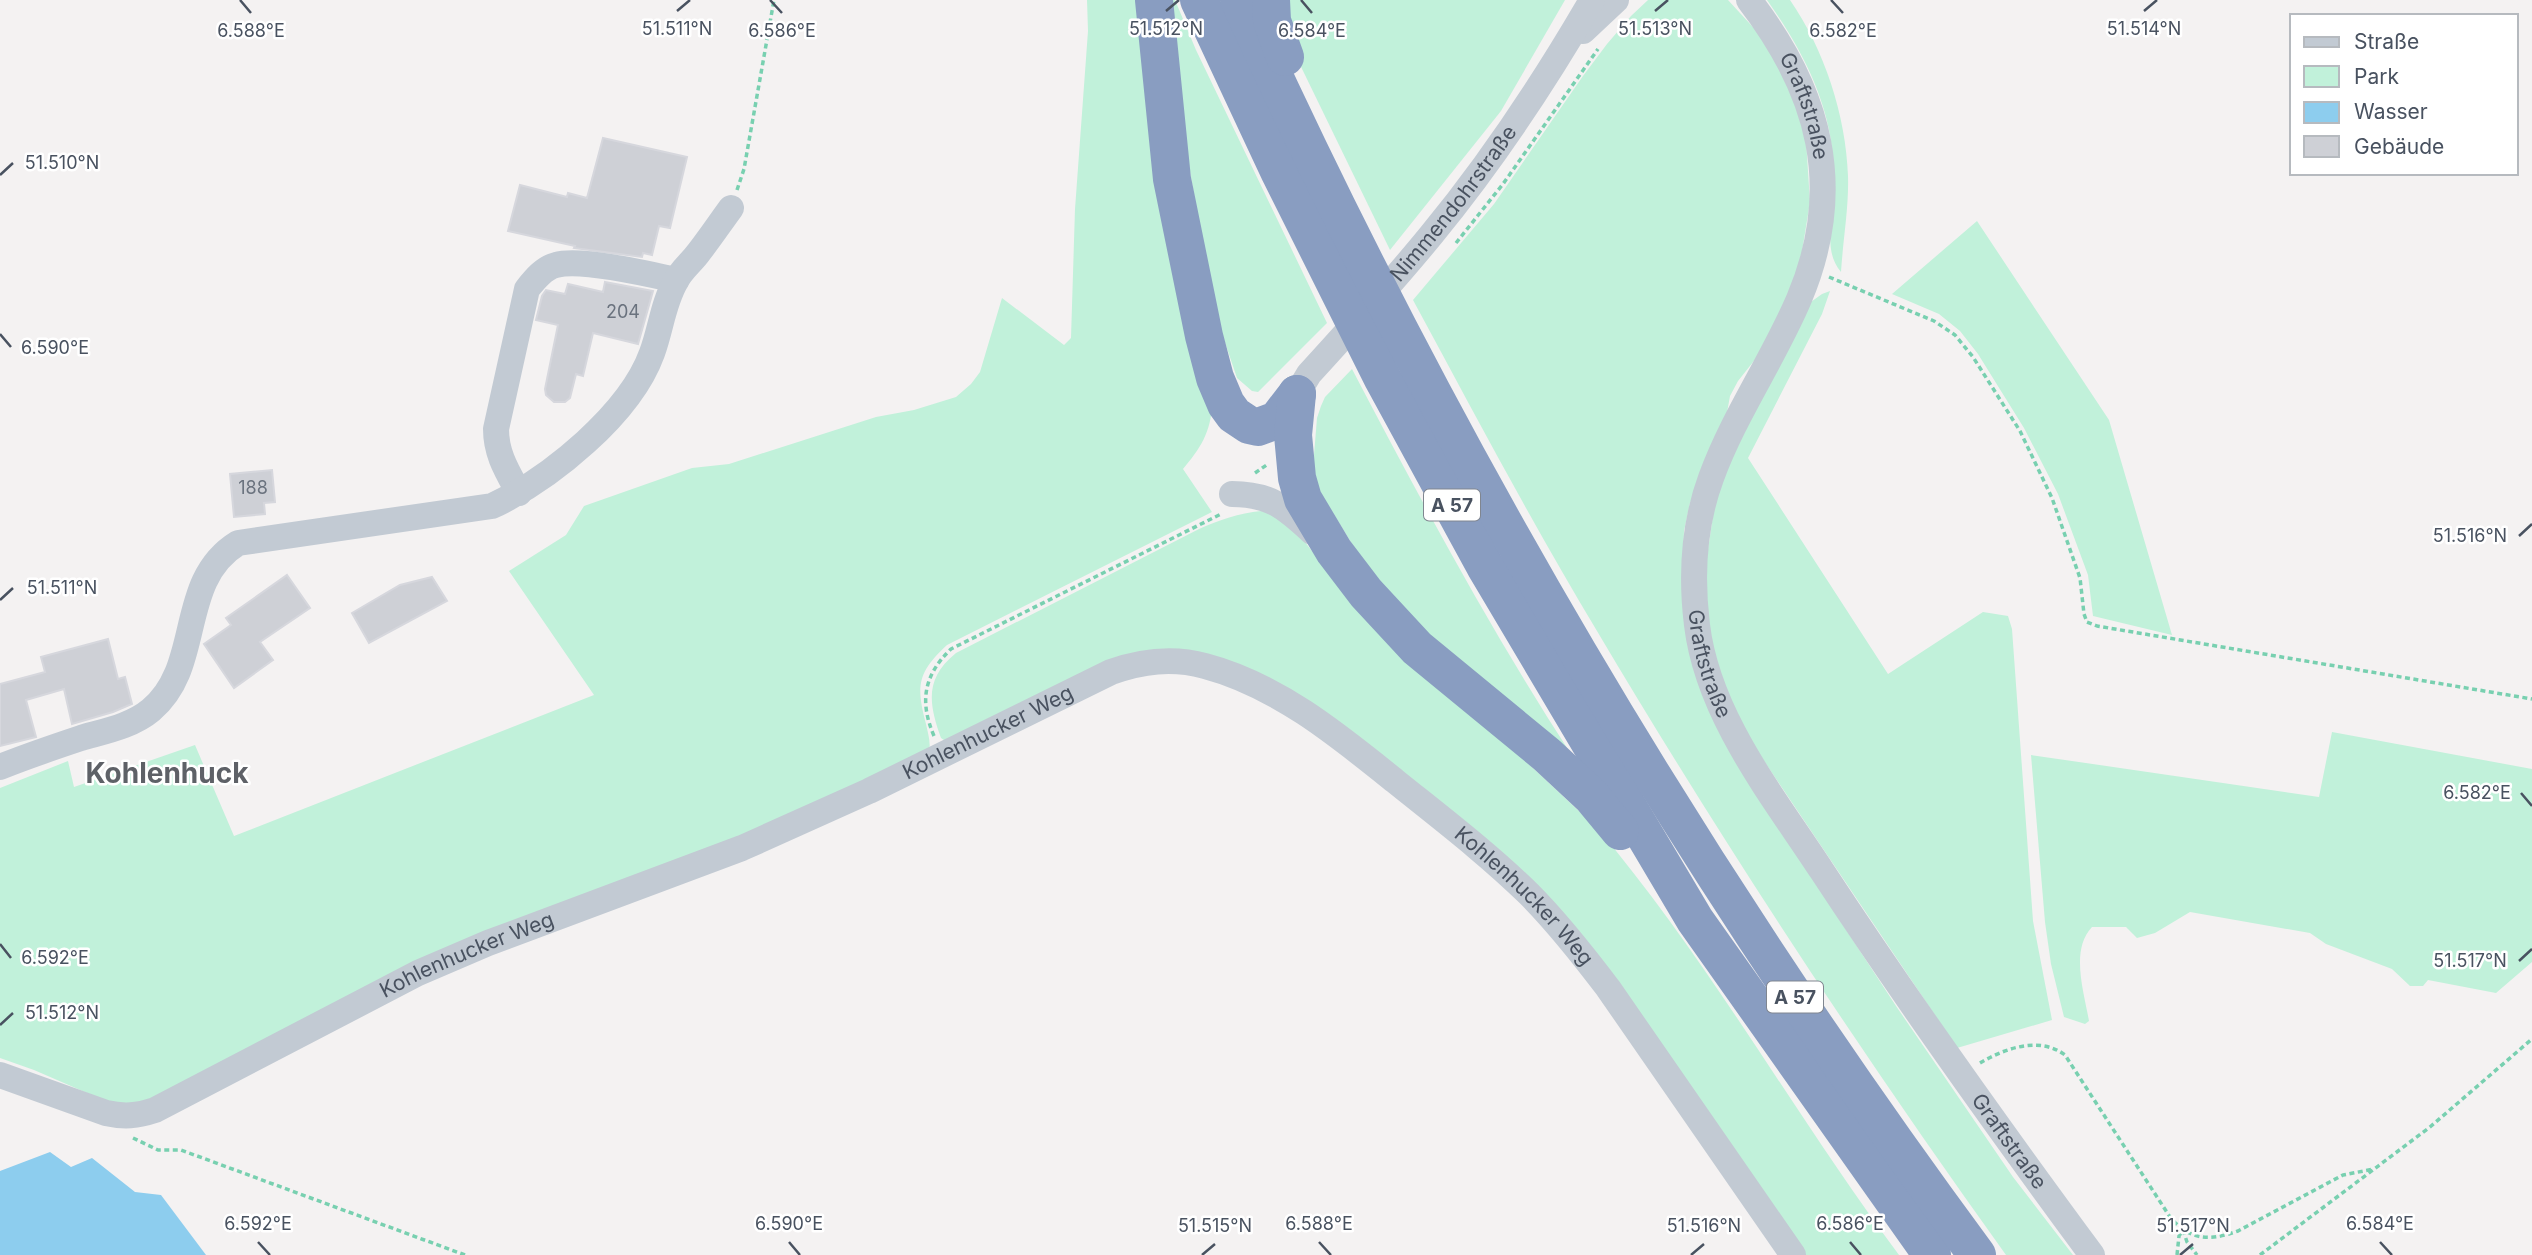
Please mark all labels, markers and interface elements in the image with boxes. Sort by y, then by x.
legend [2290,14,2518,175]
text: 51.511°N [642,18,712,39]
text: 51.512°N [1129,18,1203,39]
text: 51.513°N [1618,18,1692,39]
text: 51.514°N [2107,18,2181,39]
text: 6.588°E [217,20,285,41]
text: 6.586°E [748,20,816,41]
text: 6.584°E [1278,20,1346,41]
text: 6.582°E [1809,20,1877,41]
text: Straße [2354,29,2419,54]
street label: Graftstraße [1775,48,1834,161]
text: Park [2354,64,2399,89]
text: Wasser [2354,99,2428,124]
street label: Nimmendohrstraße [1385,120,1521,286]
text: Gebäude [2354,134,2444,159]
text: 51.510°N [25,152,99,173]
house number: 204 [606,301,640,322]
text: 6.590°E [21,337,89,358]
house number: 188 [238,477,268,498]
road number: A 57 [1424,490,1480,520]
text: 51.516°N [2433,525,2507,546]
text: 51.511°N [27,577,97,598]
street label: Graftstraße [1683,608,1737,722]
street label: Kohlenhucker Weg [898,680,1077,785]
district label: Kohlenhuck [86,756,249,790]
text: 6.582°E [2443,782,2511,803]
street label: Kohlenhucker Weg [1450,821,1599,970]
street label: Kohlenhucker Weg [375,907,557,1003]
text: 6.592°E [21,947,89,968]
text: 51.517°N [2433,950,2507,971]
road number: A 57 [1767,981,1823,1012]
text: 51.512°N [25,1002,99,1023]
street label: Graftstraße [1967,1088,2052,1194]
text: 6.592°E [224,1213,292,1234]
text: 6.590°E [755,1213,823,1234]
text: 6.588°E [1285,1213,1353,1234]
text: 6.586°E [1816,1213,1884,1234]
text: 6.584°E [2346,1213,2414,1234]
text: 51.515°N [1178,1215,1252,1236]
text: 51.516°N [1667,1215,1741,1236]
text: 51.517°N [2156,1215,2230,1236]

